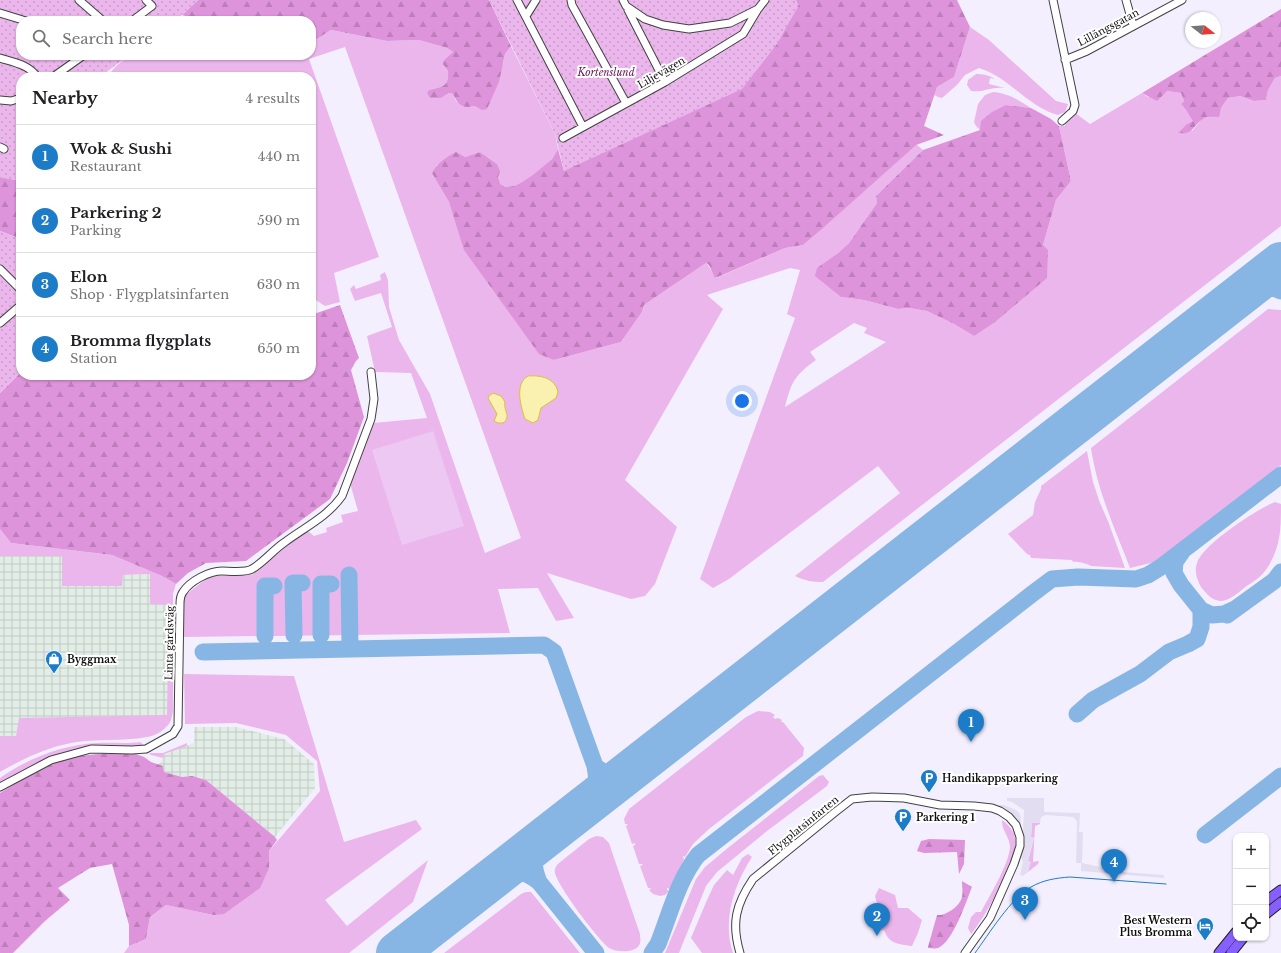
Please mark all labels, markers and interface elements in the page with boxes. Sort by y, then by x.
street label: Lillängsgatan [1075,6,1141,49]
north arrow [1185,12,1221,48]
search box [16,16,316,60]
icon: search [30,27,52,49]
text: Search here [62,29,153,48]
street label: Liljevägen [635,54,687,91]
park label: Kortenslund [576,66,635,79]
text: Nearby [32,88,98,109]
text: 4 results [246,90,300,107]
text: Wok & Sushi [70,139,172,158]
text: 1 [42,148,48,165]
text: 440 m [258,148,300,165]
text: Restaurant [70,158,142,175]
text: Parkering 2 [70,203,162,222]
text: 2 [41,212,49,229]
text: 590 m [257,212,300,229]
text: Parking [70,222,121,239]
text: Elon [70,267,108,286]
text: 3 [41,276,49,293]
text: 630 m [257,276,300,293]
text: Shop · Flygplatsinfarten [70,286,229,303]
text: Bromma flygplats [70,331,211,350]
text: 4 [41,340,49,357]
text: 650 m [257,340,300,357]
text: Station [70,350,117,367]
your location [732,391,752,411]
street label: Linta gårdsväg [162,605,177,680]
shop icon: Byggmax [44,649,64,674]
place label: Byggmax [67,653,117,666]
pin: 1 [958,709,984,742]
parking icon: Handikappsparkering [919,768,939,793]
place label: Handikappsparkering [942,772,1059,785]
street label: Flygplatsinfarten [765,793,841,858]
parking icon: Parkering 1 [893,807,913,832]
place label: Parkering 1 [916,811,976,824]
map controls [1233,833,1269,941]
button: + [1233,833,1269,869]
pin: 4 [1101,849,1127,882]
button: − [1233,869,1269,905]
pin: 3 [1012,887,1038,920]
pin: 2 [864,903,890,936]
button: locate [1233,905,1269,941]
place label: Best Western Plus Bromma [1120,914,1193,939]
hotel icon: Best Western Plus Bromma [1195,916,1215,941]

